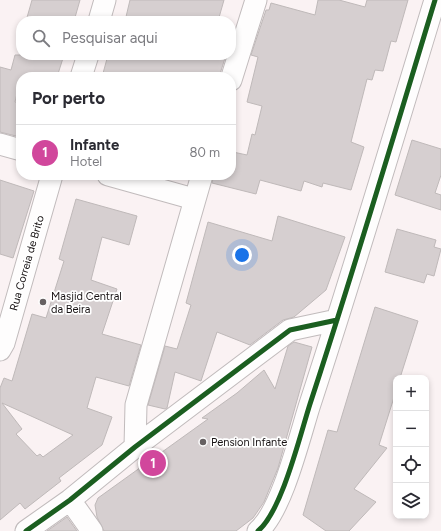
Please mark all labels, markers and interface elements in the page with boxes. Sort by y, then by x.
search box [16,16,236,60]
icon: search [30,27,52,49]
text: Pesquisar aqui [62,29,158,47]
text: Por perto [32,88,105,108]
text: Infante [70,136,119,154]
text: 1 [42,145,48,160]
text: 80 m [189,145,220,160]
text: Hotel [70,154,102,169]
street label: Rua Correia de Brito [7,214,47,312]
your location [232,245,252,265]
place label: Masjid Central da Beira [51,290,122,316]
marker: Masjid Central da Beira [38,297,48,307]
map controls [393,375,429,519]
button: + [393,375,429,411]
button: − [393,411,429,447]
place label: Pension Infante [211,436,287,449]
marker: Pension Infante [198,437,208,447]
button: locate [393,447,429,483]
pin: 1 [140,448,166,478]
button: layers [393,483,429,519]

